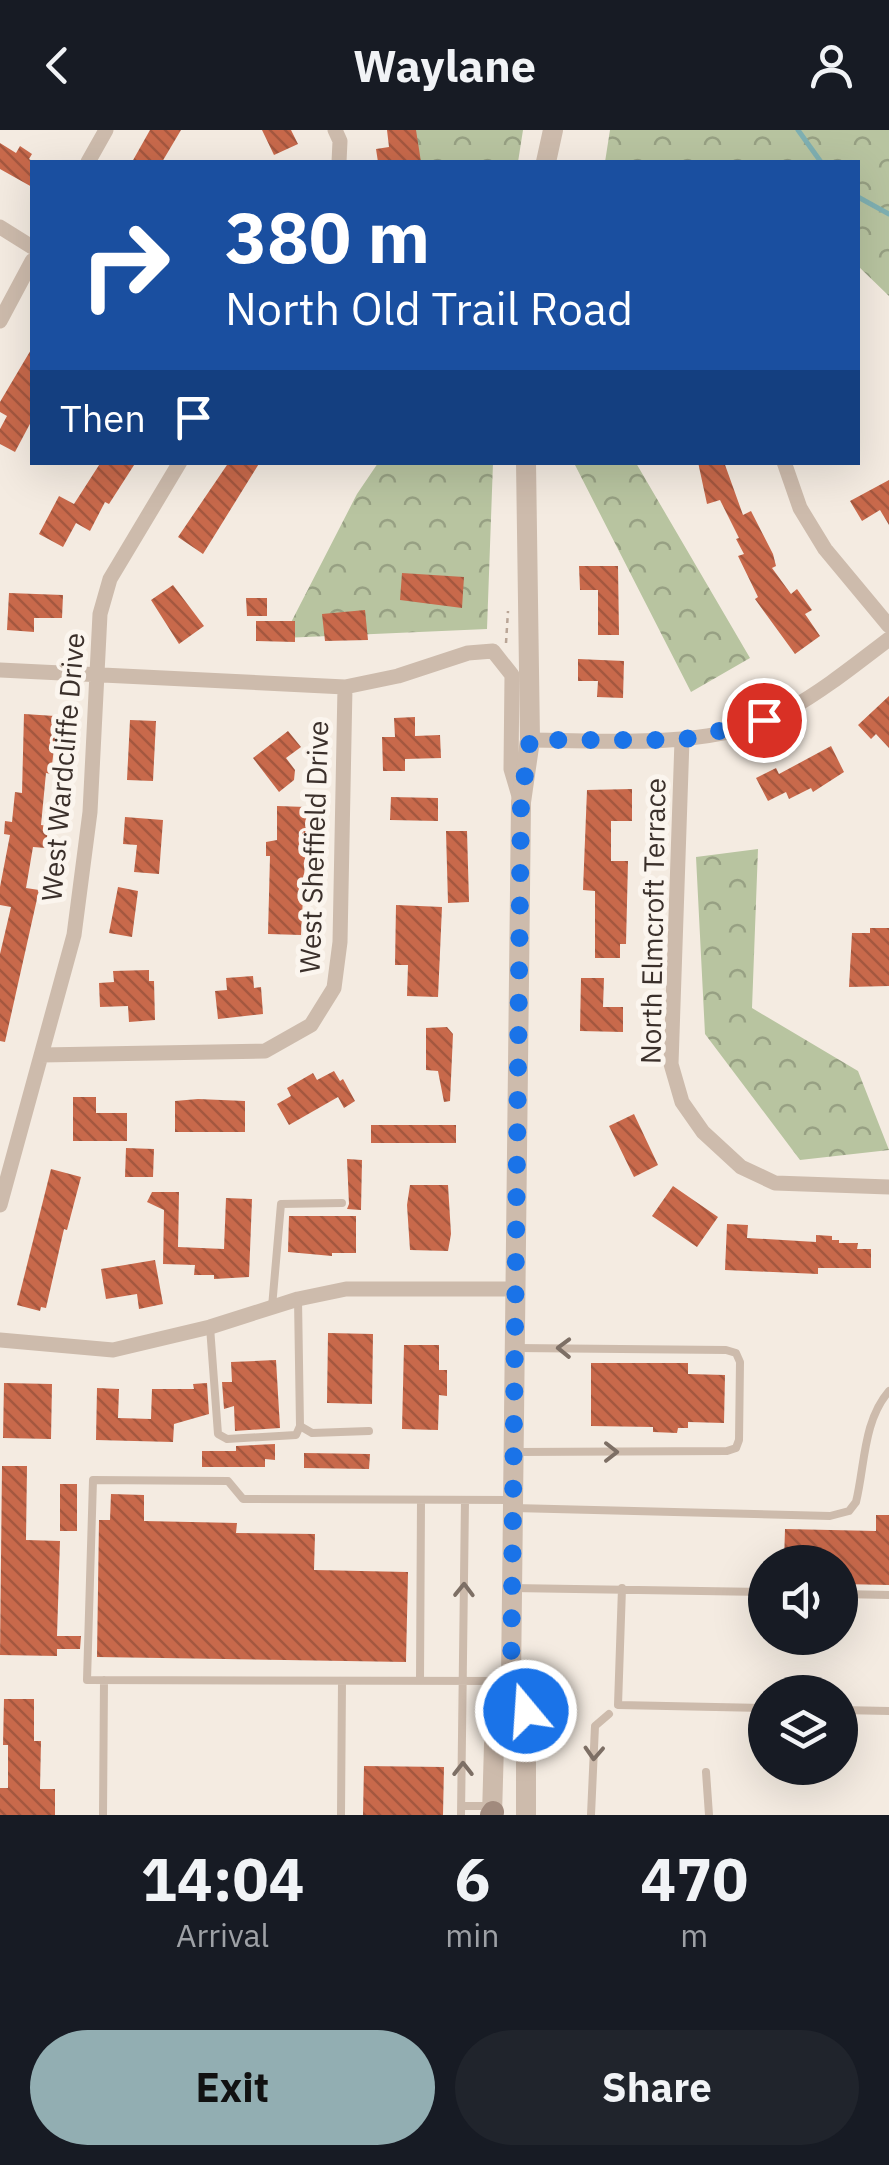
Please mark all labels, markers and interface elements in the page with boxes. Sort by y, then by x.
text: Waylane [353,36,536,94]
icon: back [30,38,85,93]
icon: person [804,38,859,93]
text: 380 m [225,191,430,282]
icon: right [60,200,190,330]
text: North Old Trail Road [225,279,633,337]
icon: arrive [166,390,221,445]
text: Then [60,393,146,442]
street label: West Wardcliffe Drive [32,631,93,903]
pin [722,678,807,763]
icon: arrive [737,693,792,748]
street label: West Sheffield Drive [291,720,336,974]
street label: North Elmcroft Terrace [632,778,673,1064]
one-way arrow [555,1338,571,1359]
one-way arrow [604,1441,619,1463]
map controls [748,1545,858,1785]
button: sound [748,1545,858,1655]
one-way arrow [453,1582,475,1598]
position arrow [474,1659,578,1763]
button: layers [748,1675,858,1785]
one-way arrow [584,1745,605,1761]
one-way arrow [452,1761,474,1776]
text: 14:04 [141,1839,305,1918]
text: 6 [454,1839,490,1918]
text: 470 [640,1839,748,1918]
text: Arrival [176,1914,269,1956]
text: min [445,1914,499,1956]
text: m [680,1914,708,1956]
button: Exit [30,2030,435,2145]
button: Share [455,2030,859,2145]

